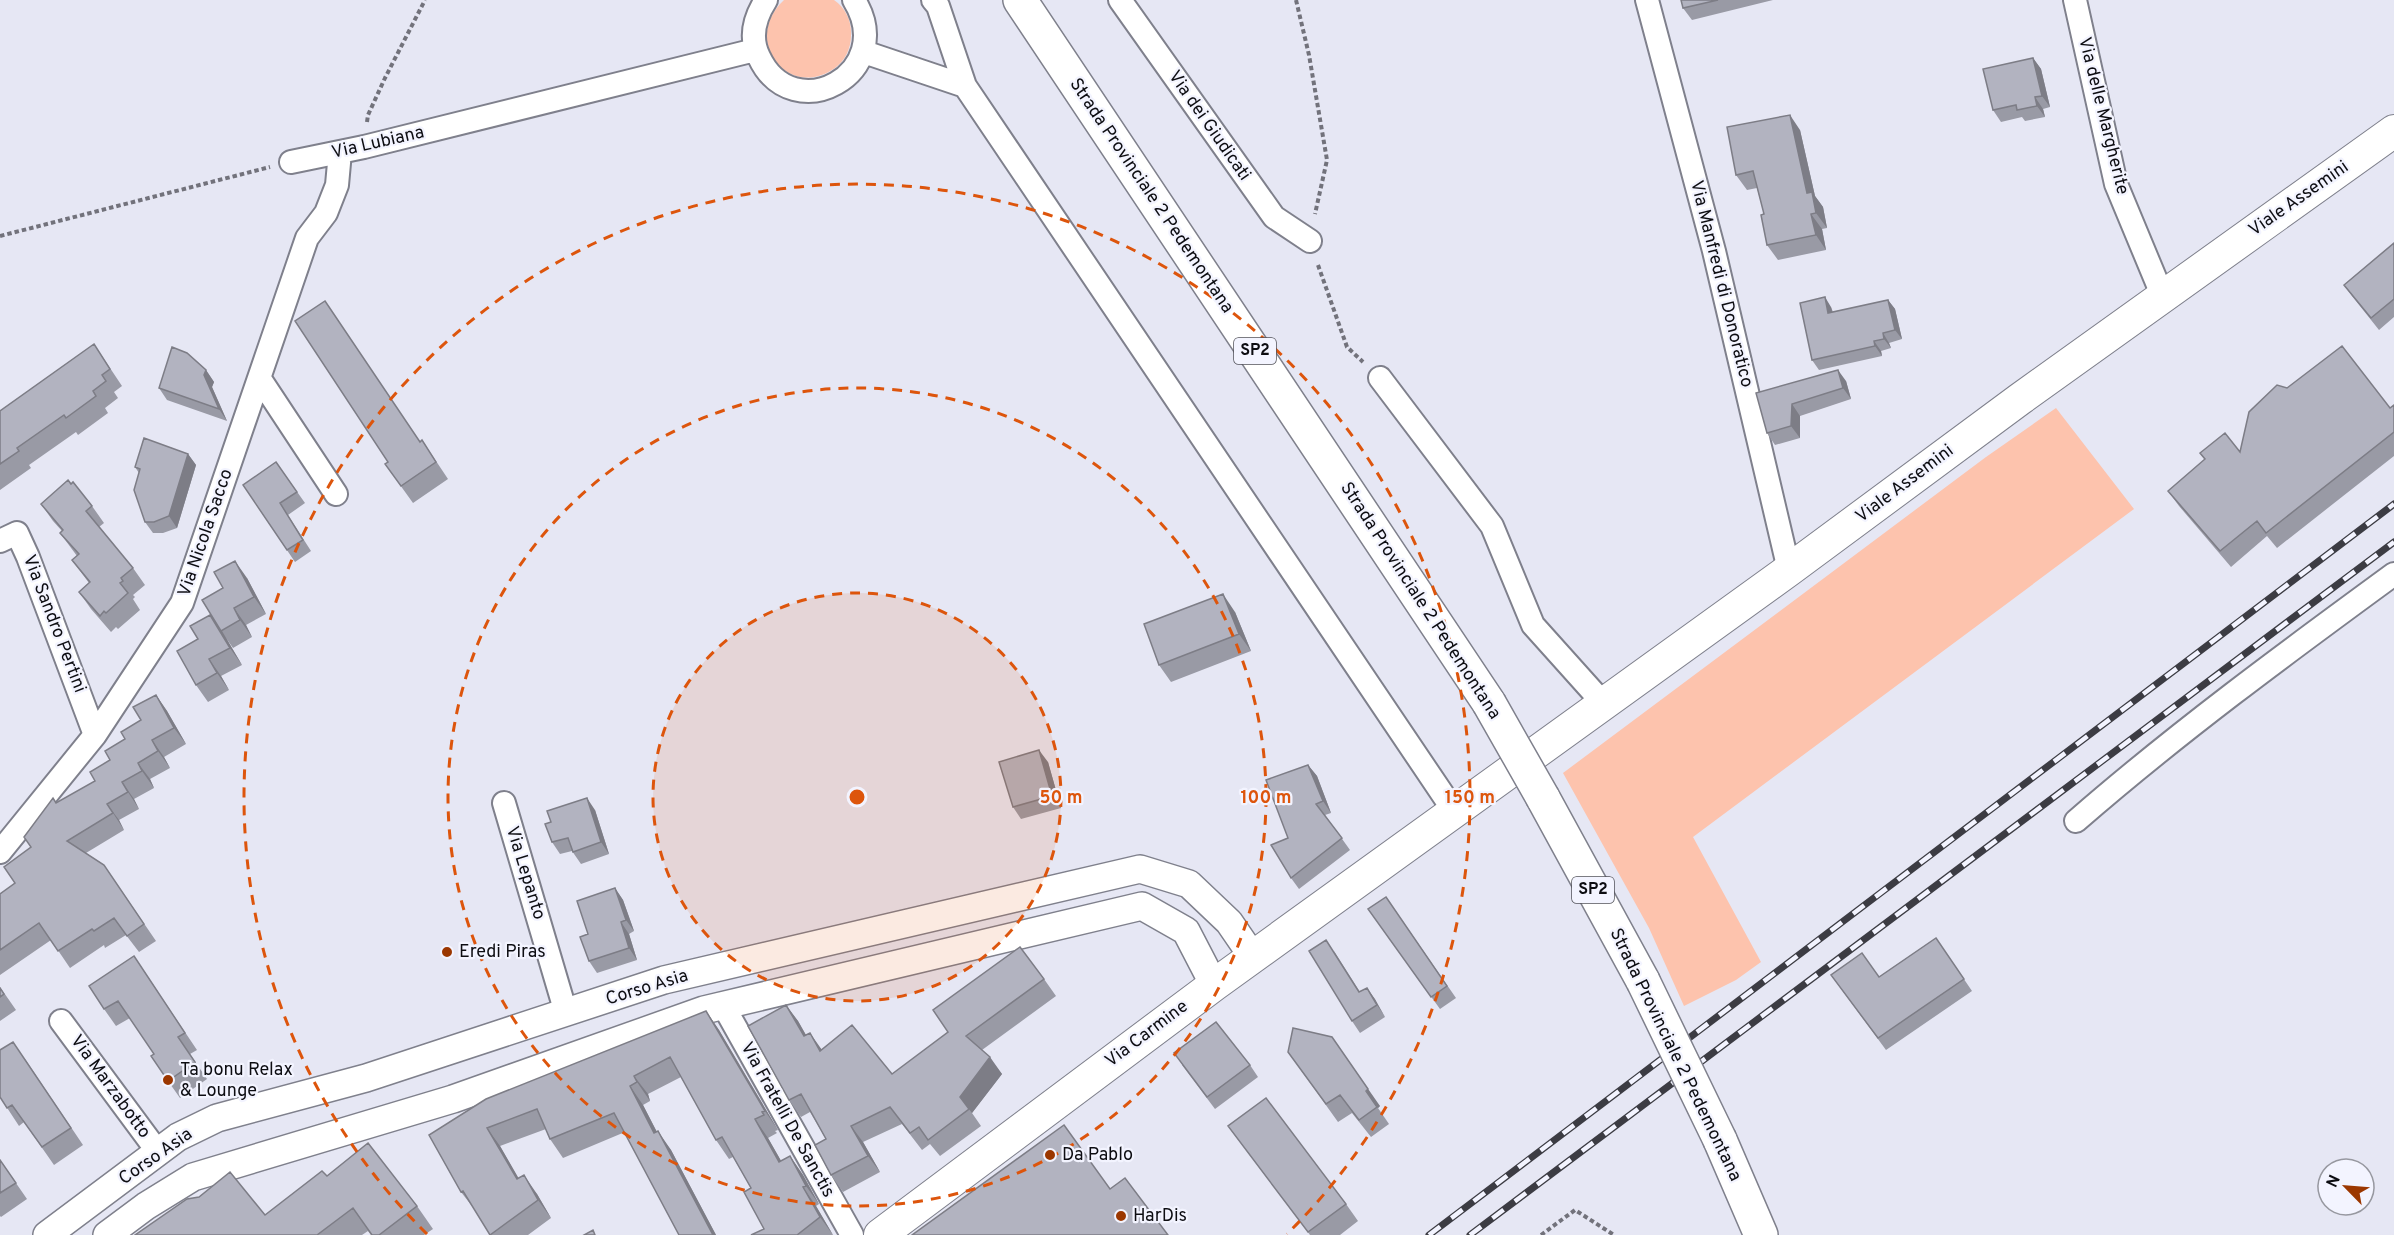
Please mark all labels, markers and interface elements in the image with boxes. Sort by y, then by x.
street label: Via delle Margherite [2072,35,2134,197]
street label: Via dei Giudicati [1162,66,1256,186]
street label: Strada Provinciale 2 Pedemontana [1064,74,1238,318]
street label: Via Lubiana [329,121,427,165]
street label: Viale Assemini [2245,156,2353,242]
street label: Via Manfredi di Donoratico [1684,178,1758,390]
road number: SP2 [1234,338,1276,364]
street label: Viale Assemini [1851,440,1959,528]
street label: Via Nicola Sacco [173,466,239,600]
street label: Strada Provinciale 2 Pedemontana [1334,478,1506,724]
street label: Via Sandro Pertini [17,552,91,696]
centre of rings [847,787,867,807]
text: 50 m [1039,787,1083,810]
text: 100 m [1240,787,1292,810]
text: 150 m [1445,787,1495,810]
street label: Via Lepanto [500,823,550,923]
road number: SP2 [1572,877,1614,903]
street label: Strada Provinciale 2 Pedemontana [1604,925,1746,1185]
place label: Eredi Piras [459,941,546,964]
marker: Eredi Piras [440,945,454,959]
street label: Corso Asia [603,965,691,1011]
street label: Via Carmine [1101,995,1193,1073]
street label: Via Marzabotto [65,1031,155,1143]
street label: Via Fratelli De Sanctis [735,1038,839,1202]
place label: Ta bonu Relax & Lounge [180,1059,293,1103]
marker: Ta bonu Relax & Lounge [161,1073,175,1087]
street label: Corso Asia [115,1123,197,1191]
place label: Da Pablo [1062,1144,1133,1167]
marker: Da Pablo [1043,1148,1057,1162]
north arrow [2316,1157,2376,1217]
text: N [2323,1172,2346,1191]
place label: HarDis [1133,1205,1187,1228]
marker: HarDis [1114,1209,1128,1223]

